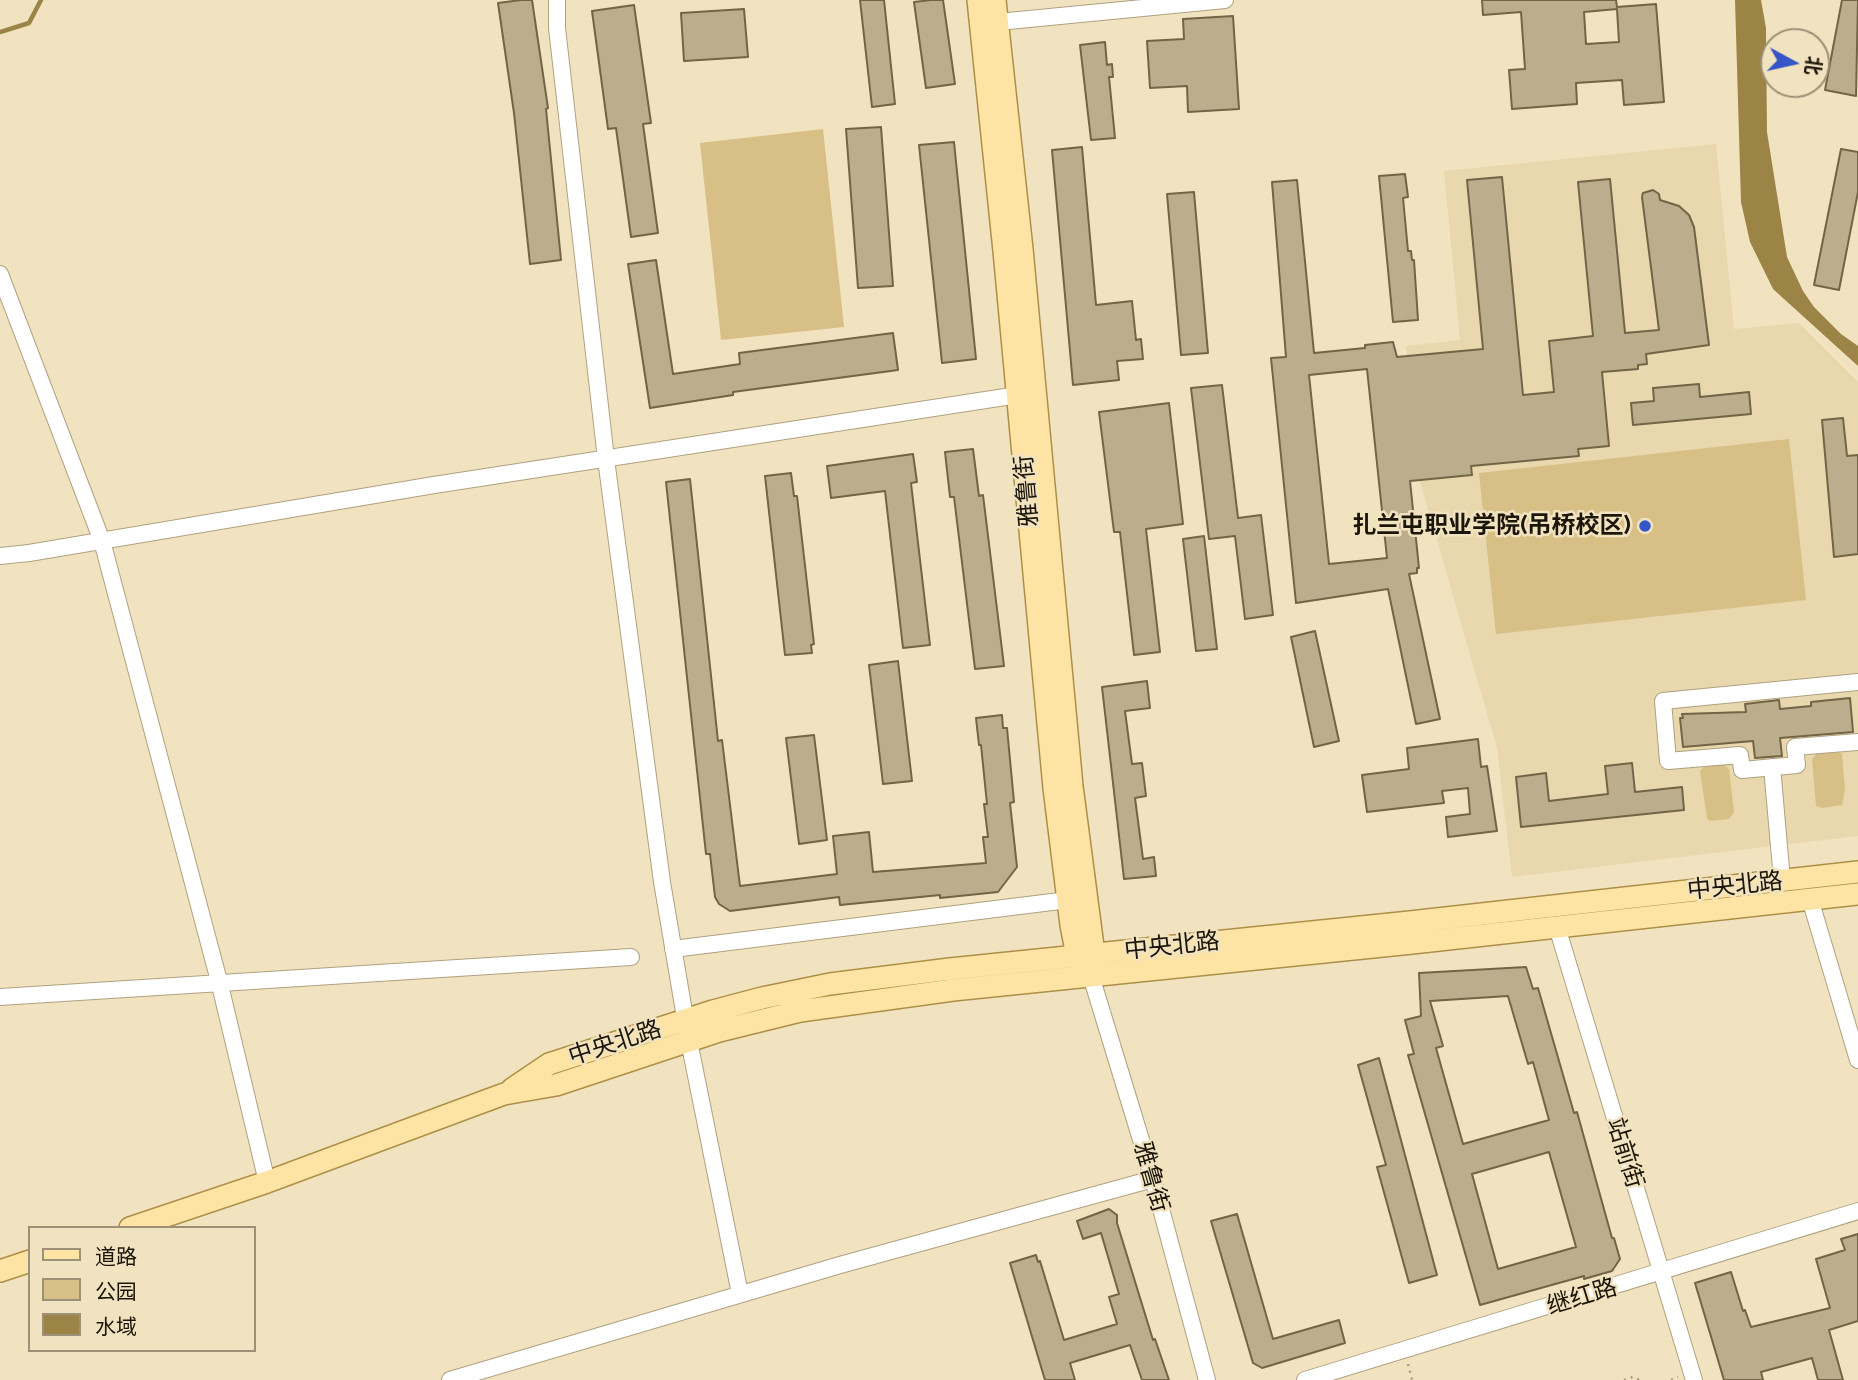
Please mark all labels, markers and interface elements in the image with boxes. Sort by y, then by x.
north arrow [1760,28,1830,98]
text: 北 [1802,55,1826,77]
street label: 雅鲁街 [1010,454,1044,528]
place label: 扎兰屯职业学院(吊桥校区) [1352,512,1631,540]
marker: 扎兰屯职业学院(吊桥校区) [1637,518,1653,534]
street label: 中央北路 [1686,867,1784,905]
street label: 中央北路 [1123,927,1221,965]
street label: 中央北路 [565,1014,665,1072]
street label: 站前街 [1601,1114,1649,1192]
street label: 雅鲁街 [1127,1138,1175,1216]
legend [28,1226,256,1352]
text: 道路 [95,1244,137,1269]
street label: 继红路 [1543,1273,1621,1321]
text: 公园 [95,1279,137,1304]
text: 水域 [95,1314,137,1339]

